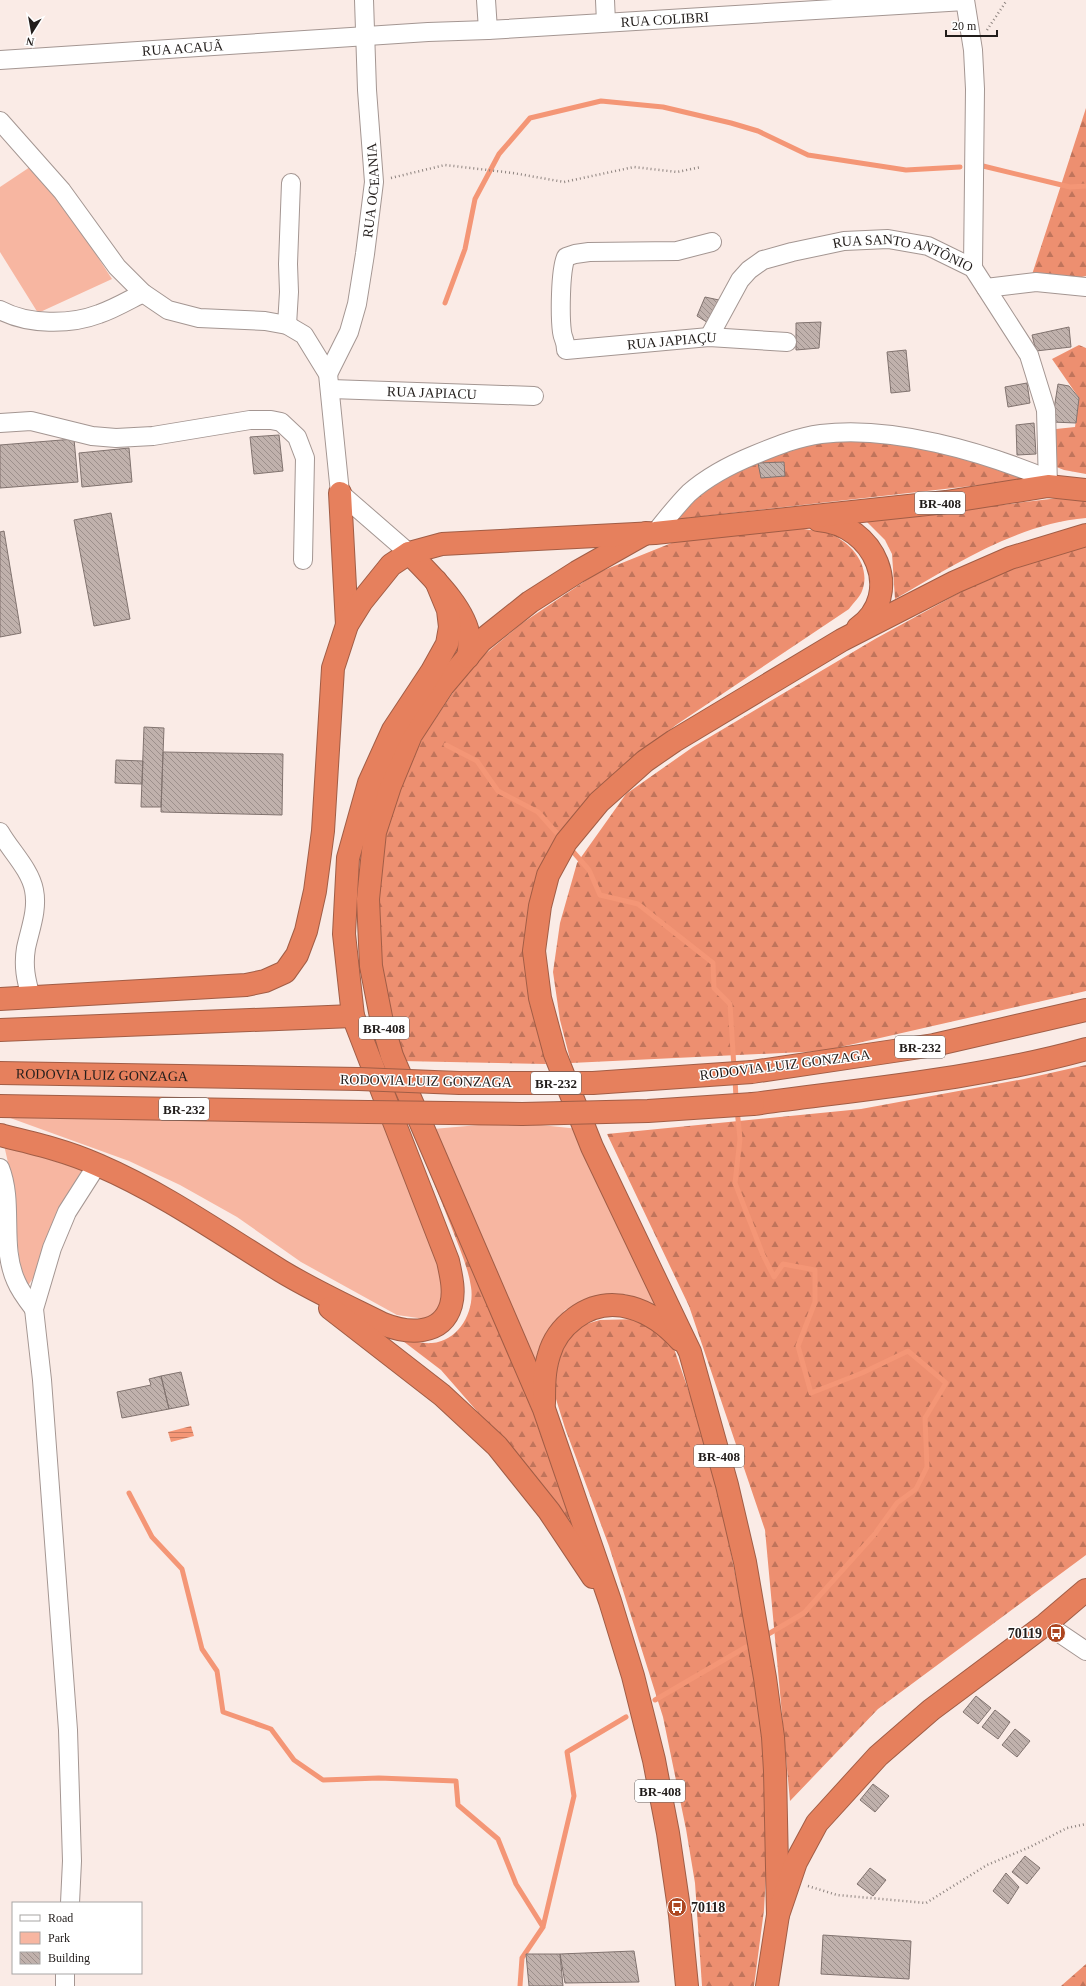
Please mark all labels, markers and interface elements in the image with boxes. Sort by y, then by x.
street label: RUA COLIBRI [620,9,710,29]
north arrow [12,12,52,52]
scale bar [946,12,997,38]
text: 20 m [952,19,977,33]
text: N [25,35,35,48]
street label: RUA ACAUÃ [142,38,225,58]
street label: RUA OCEANIA [360,141,382,238]
street label: RUA SANTO ANTÔNIO [831,231,976,274]
street label: RUA JAPIAÇU [626,329,717,352]
street label: RUA JAPIACU [387,383,477,402]
road number: BR-408 [915,492,965,514]
road number: BR-408 [359,1017,409,1039]
road number: BR-232 [895,1036,945,1058]
street label: RODOVIA LUIZ GONZAGA [699,1047,872,1083]
street label: RODOVIA LUIZ GONZAGA [16,1066,189,1084]
street label: RODOVIA LUIZ GONZAGA [340,1072,513,1090]
road number: BR-232 [531,1072,581,1094]
road number: BR-232 [159,1098,209,1120]
road number: BR-408 [694,1445,744,1467]
bus stop icon: 70119 [1045,1622,1067,1644]
place label: 70119 [1008,1626,1042,1641]
road number: BR-408 [635,1780,685,1802]
bus stop icon: 70118 [666,1896,688,1918]
place label: 70118 [691,1900,725,1915]
legend [12,1902,142,1974]
text: Road [48,1911,73,1925]
text: Park [48,1931,70,1945]
text: Building [48,1951,90,1965]

